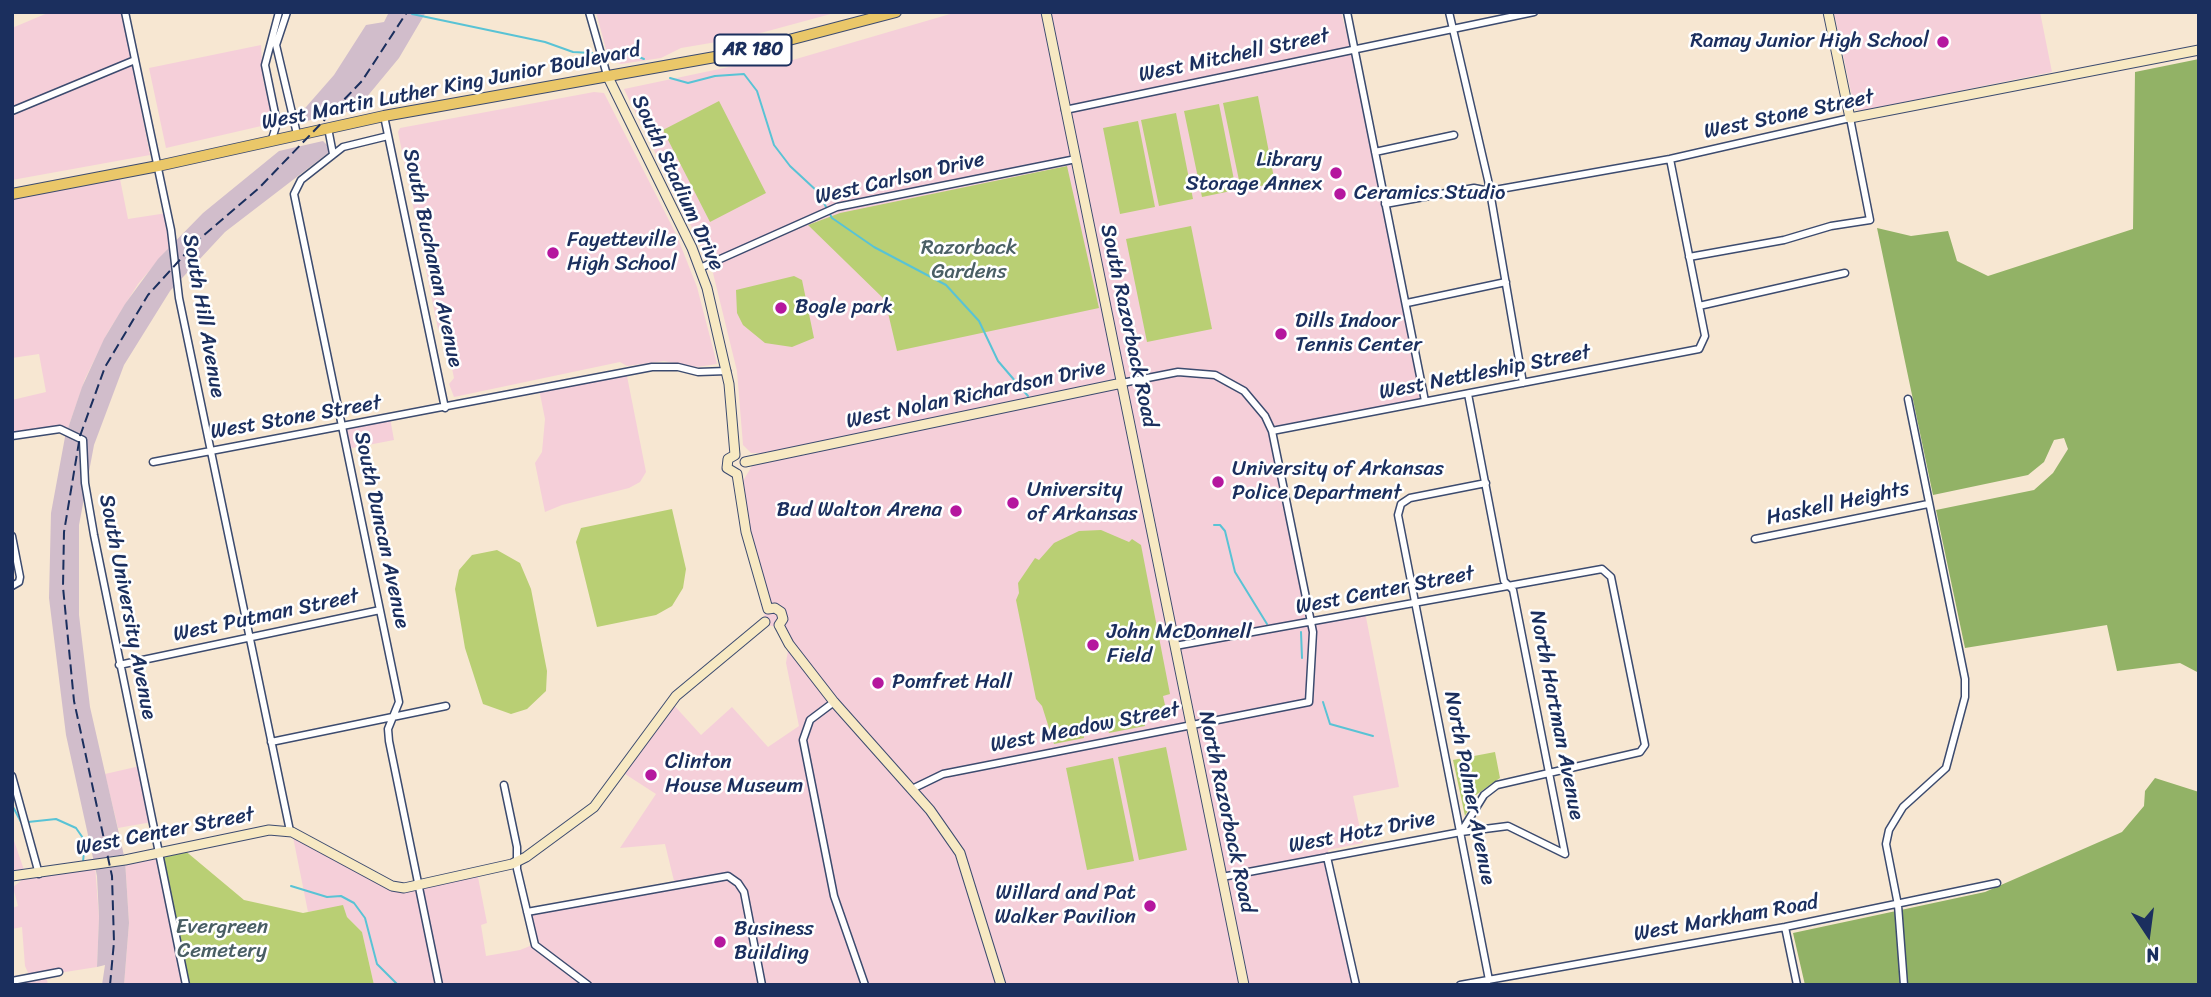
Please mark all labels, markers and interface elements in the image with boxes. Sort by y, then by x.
street label: West Mitchell Street [1136,23,1332,89]
place label: Ramay Junior High School [1690,29,1929,55]
road number: AR 180 [714,34,792,66]
marker: Ramay Junior High School [1935,34,1951,50]
street label: West Martin Luther King Junior Boulevard [259,38,643,136]
street label: West Stone Street [1702,85,1876,145]
street label: South Stadium Drive [625,91,729,275]
street label: South Buchanan Avenue [396,146,468,370]
street label: West Carlson Drive [813,147,987,211]
place label: Library Storage Annex [1186,148,1322,198]
marker: Library Storage Annex [1328,165,1344,181]
place label: Ceramics Studio [1354,181,1505,207]
marker: Ceramics Studio [1332,186,1348,202]
street label: South Razorback Road [1094,222,1162,430]
place label: Fayetteville High School [567,228,677,278]
street label: South Hill Avenue [176,232,230,400]
park label: Razorback Gardens [921,236,1017,286]
marker: Fayetteville High School [545,245,561,261]
place label: Bogle park [795,295,893,321]
marker: Bogle park [773,300,789,316]
place label: Dills Indoor Tennis Center [1295,309,1422,359]
marker: Dills Indoor Tennis Center [1273,326,1289,342]
street label: West Nettleship Street [1377,340,1593,406]
street label: West Nolan Richardson Drive [844,355,1108,435]
street label: West Stone Street [209,391,383,445]
street label: South Duncan Avenue [348,429,414,631]
place label: University of Arkansas Police Department [1232,457,1444,507]
marker: University of Arkansas Police Department [1210,474,1226,490]
street label: Haskell Heights [1764,477,1912,531]
place label: University of Arkansas [1027,478,1138,528]
street label: South University Avenue [93,492,161,722]
marker: University of Arkansas [1005,495,1021,511]
place label: Bud Walton Arena [776,498,942,524]
marker: Bud Walton Arena [948,503,964,519]
street label: West Center Street [1293,561,1477,621]
street label: West Putman Street [171,584,361,648]
street label: North Hartman Avenue [1523,608,1589,822]
place label: John McDonnell Field [1107,620,1252,670]
marker: John McDonnell Field [1085,637,1101,653]
place label: Pomfret Hall [892,670,1012,696]
marker: Pomfret Hall [870,675,886,691]
street label: North Palmer Avenue [1438,689,1500,887]
street label: West Meadow Street [988,697,1182,759]
street label: North Razorback Road [1192,709,1260,915]
place label: Clinton House Museum [665,750,803,800]
marker: Clinton House Museum [643,767,659,783]
street label: West Center Street [73,802,257,862]
street label: West Hotz Drive [1286,806,1438,860]
place label: Willard and Pat Walker Pavilion [995,881,1136,931]
street label: West Markham Road [1632,890,1820,948]
marker: Willard and Pat Walker Pavilion [1142,898,1158,914]
north arrow [2113,899,2183,969]
park label: Evergreen Cemetery [176,915,268,965]
place label: Business Building [734,917,814,967]
marker: Business Building [712,934,728,950]
text: N [2143,937,2163,973]

